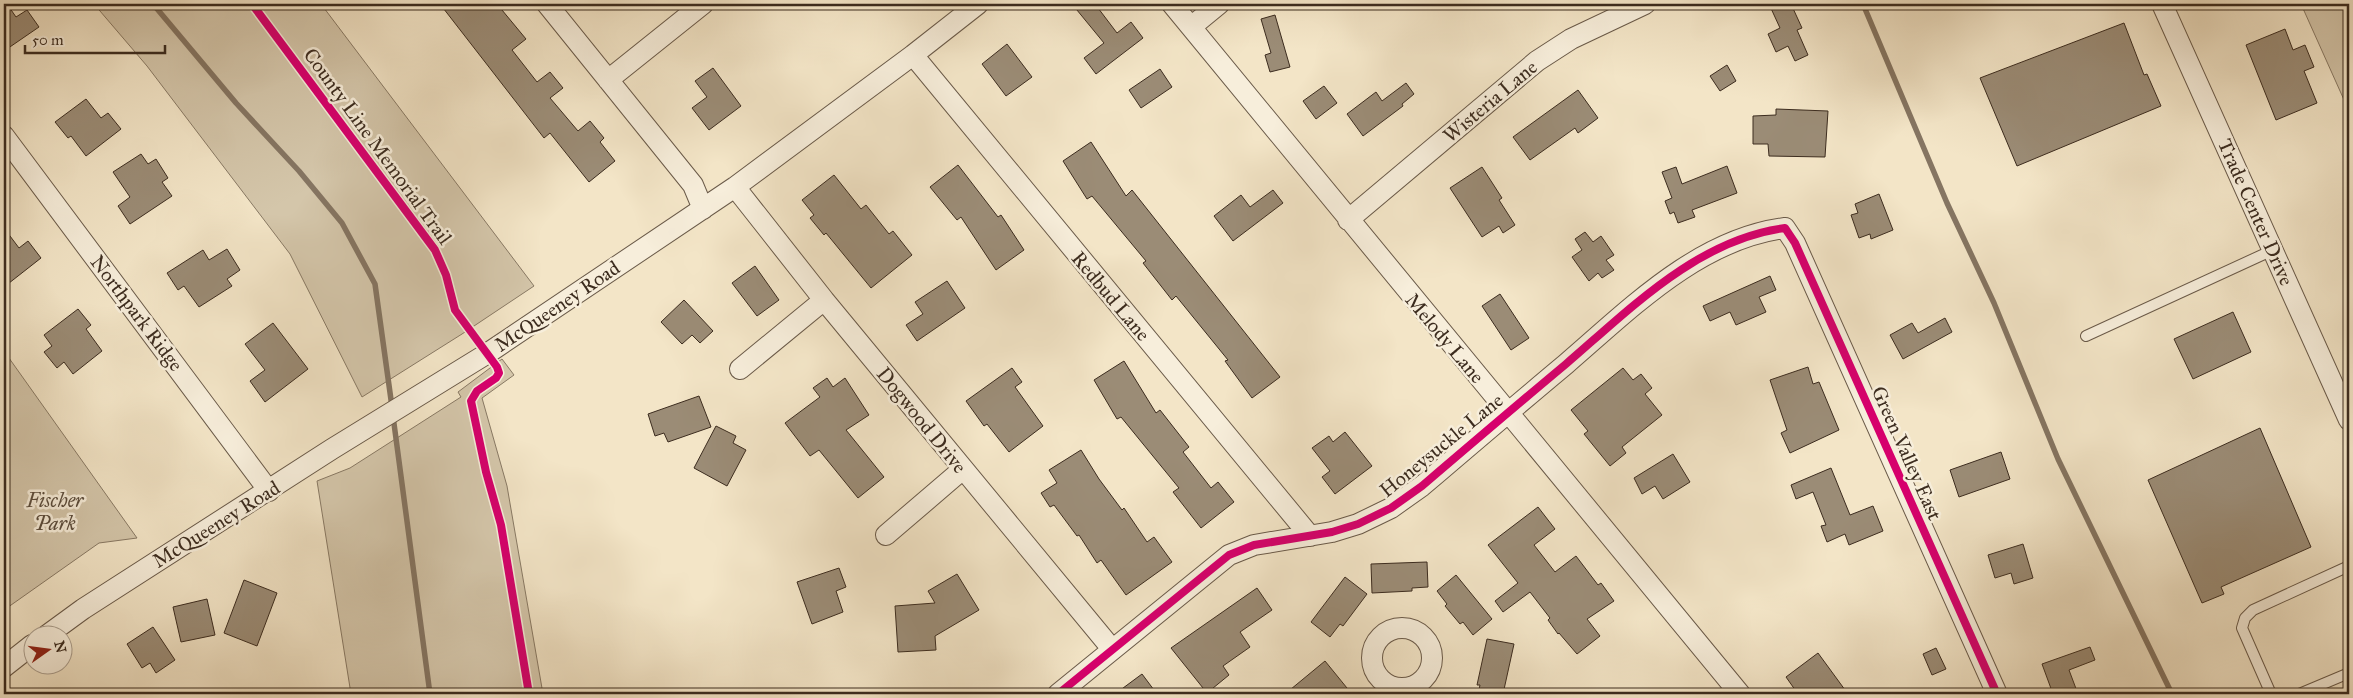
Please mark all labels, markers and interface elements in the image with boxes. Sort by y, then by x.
scale bar [25,22,165,54]
text: 50 m [32,31,64,49]
street label: County Line Memorial Trail [299,43,458,249]
street label: Wisteria Lane [1438,55,1542,147]
street label: Trade Center Drive [2213,135,2299,289]
street label: Redbud Lane [1067,246,1155,346]
street label: Northpark Ridge [85,250,188,376]
street label: McQueeney Road [490,255,624,357]
street label: Melody Lane [1400,288,1490,388]
street label: Dogwood Drive [871,362,972,479]
street label: Green Valley East [1867,382,1947,524]
street label: Honeysuckle Lane [1374,388,1508,502]
street label: McQueeney Road [148,475,284,573]
park label: Fischer Park [26,488,85,535]
north arrow [22,626,72,676]
text: N [50,639,70,655]

